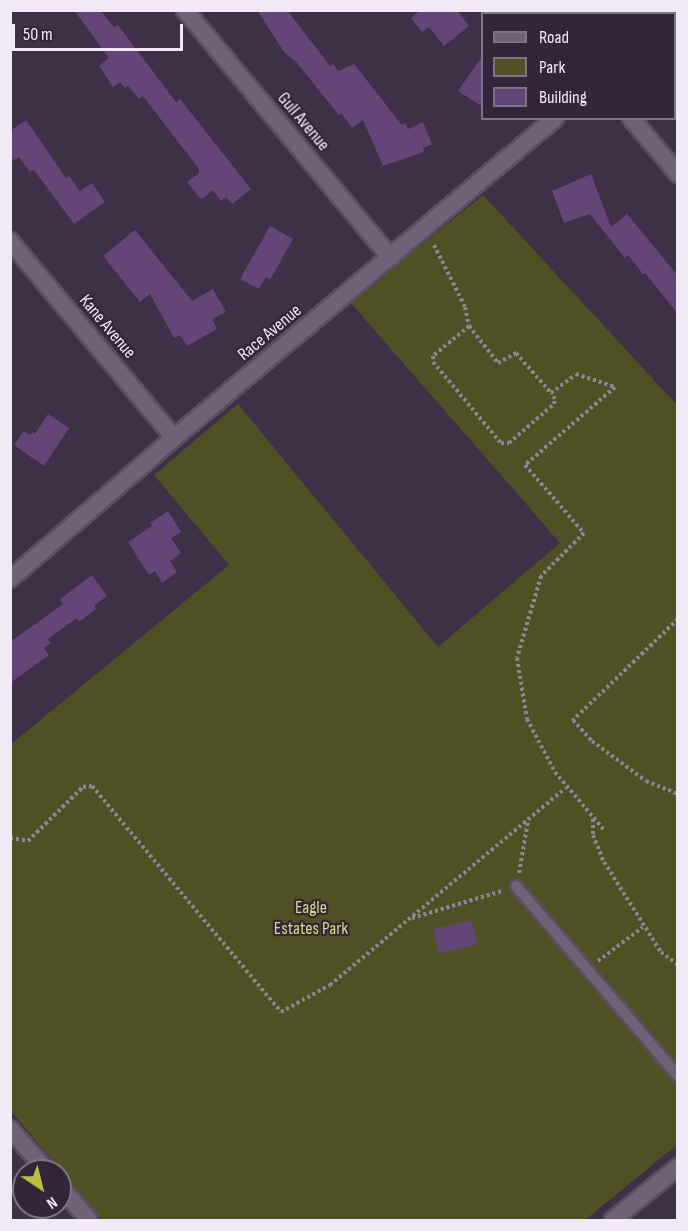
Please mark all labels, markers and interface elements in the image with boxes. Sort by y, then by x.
scale bar [15,12,186,50]
legend [481,12,676,120]
text: 50 m [23,24,53,45]
text: Road [539,27,569,48]
text: Park [539,57,565,78]
text: Building [539,87,587,108]
street label: Gull Avenue [272,88,334,156]
street label: Kane Avenue [74,291,140,363]
street label: Race Avenue [234,300,306,366]
park label: Eagle Estates Park [274,898,348,940]
north arrow [12,1159,72,1219]
text: N [43,1192,60,1213]

